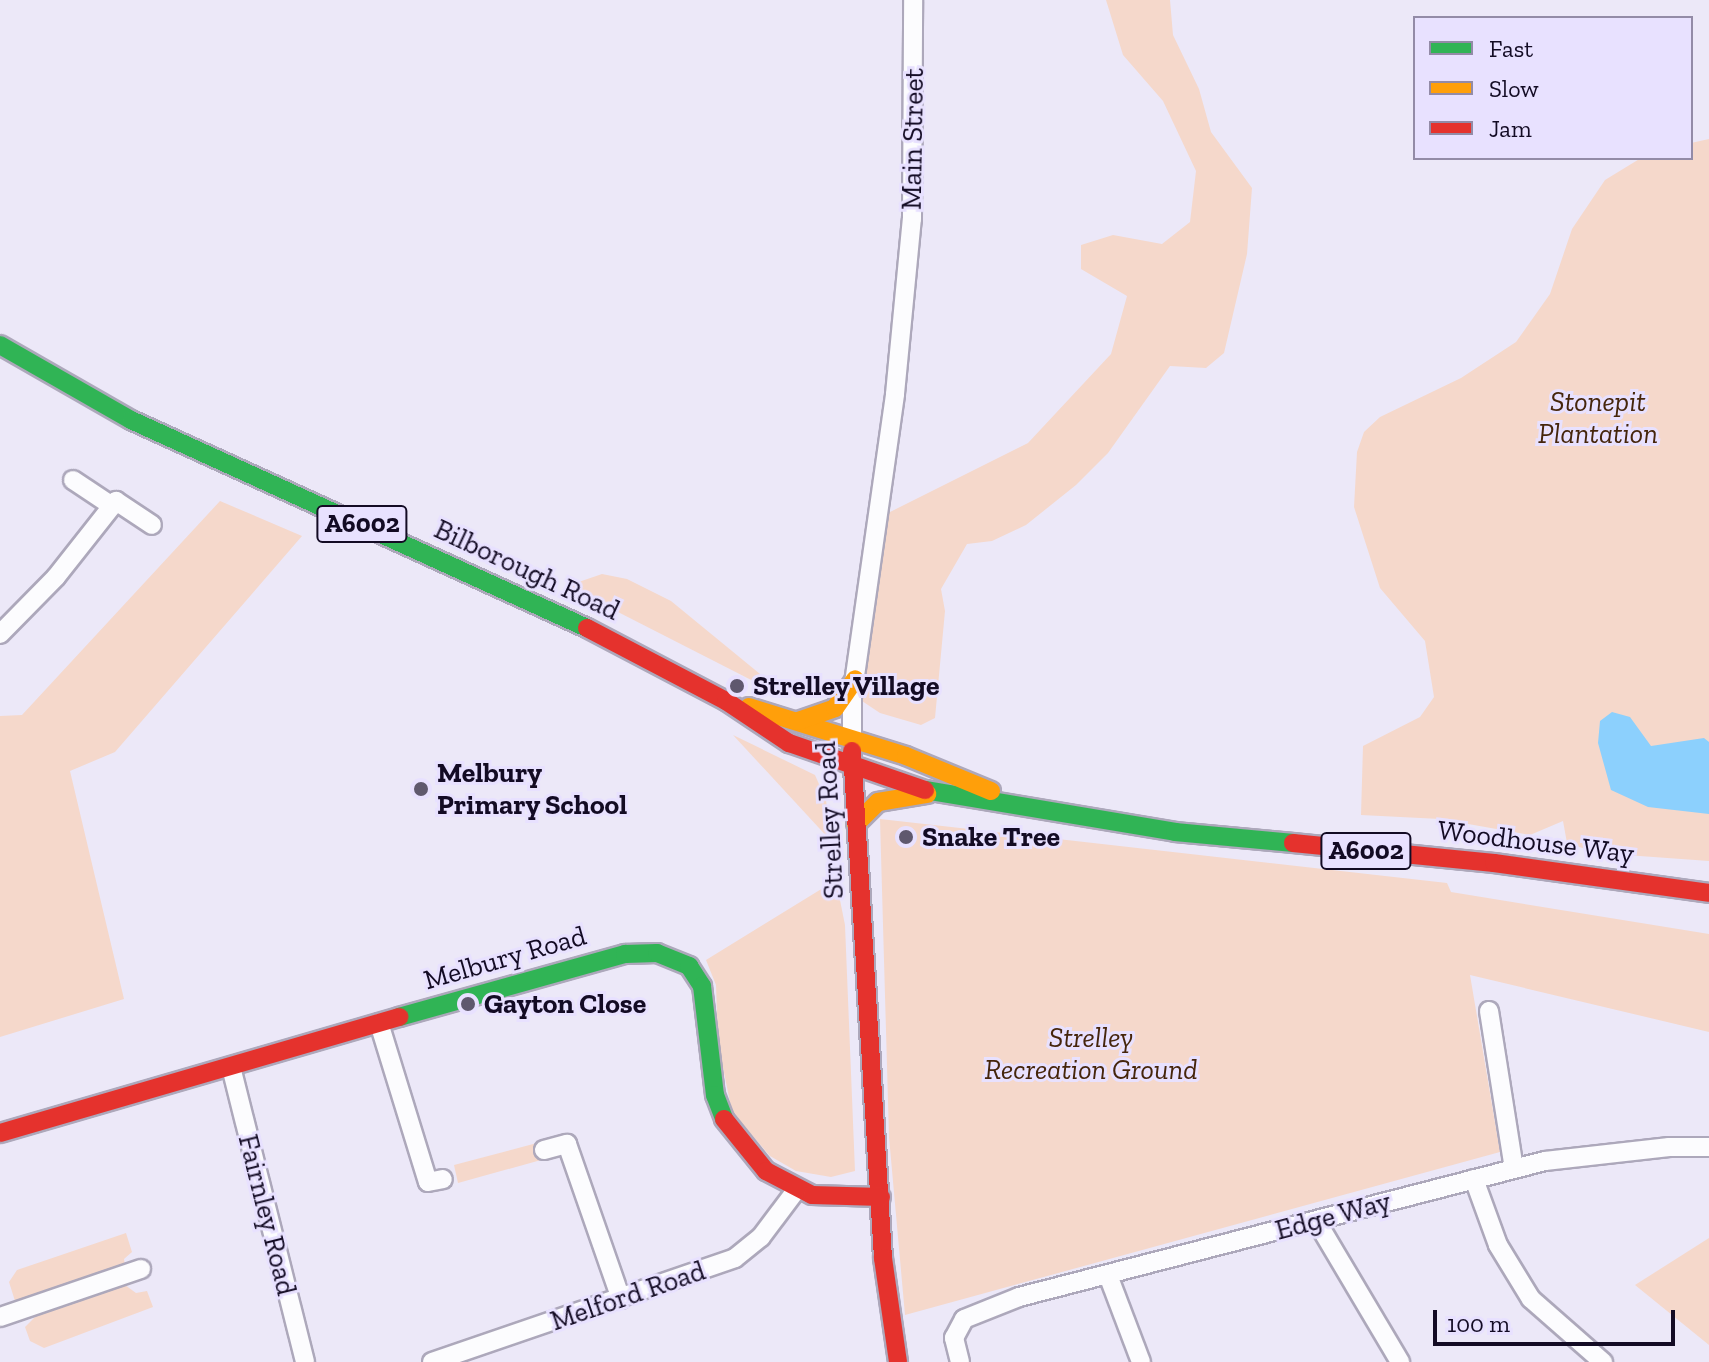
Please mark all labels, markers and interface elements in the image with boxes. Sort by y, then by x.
legend [1413,16,1693,160]
text: Fast [1489,34,1533,63]
street label: Main Street [895,68,931,210]
text: Slow [1489,74,1539,103]
text: Jam [1489,114,1532,143]
park label: Stonepit Plantation [1538,385,1658,451]
road number: A6002 [316,502,408,546]
street label: Bilborough Road [429,512,625,628]
place label: Strelley Village [753,669,941,703]
marker: Strelley Village [728,677,746,695]
street label: Strelley Road [809,740,851,900]
place label: Melbury Primary School [437,756,628,822]
marker: Melbury Primary School [412,780,430,798]
street label: Woodhouse Way [1435,813,1637,871]
place label: Snake Tree [922,820,1060,854]
marker: Snake Tree [897,828,915,846]
road number: A6002 [1320,829,1412,873]
street label: Melbury Road [420,919,590,997]
place label: Gayton Close [484,987,646,1021]
marker: Gayton Close [459,995,477,1013]
park label: Strelley Recreation Ground [984,1021,1198,1087]
street label: Fairnley Road [231,1131,303,1299]
street label: Edge Way [1271,1184,1395,1248]
street label: Melford Road [546,1254,710,1338]
scale bar [1437,1294,1679,1344]
text: 100 m [1447,1309,1510,1338]

